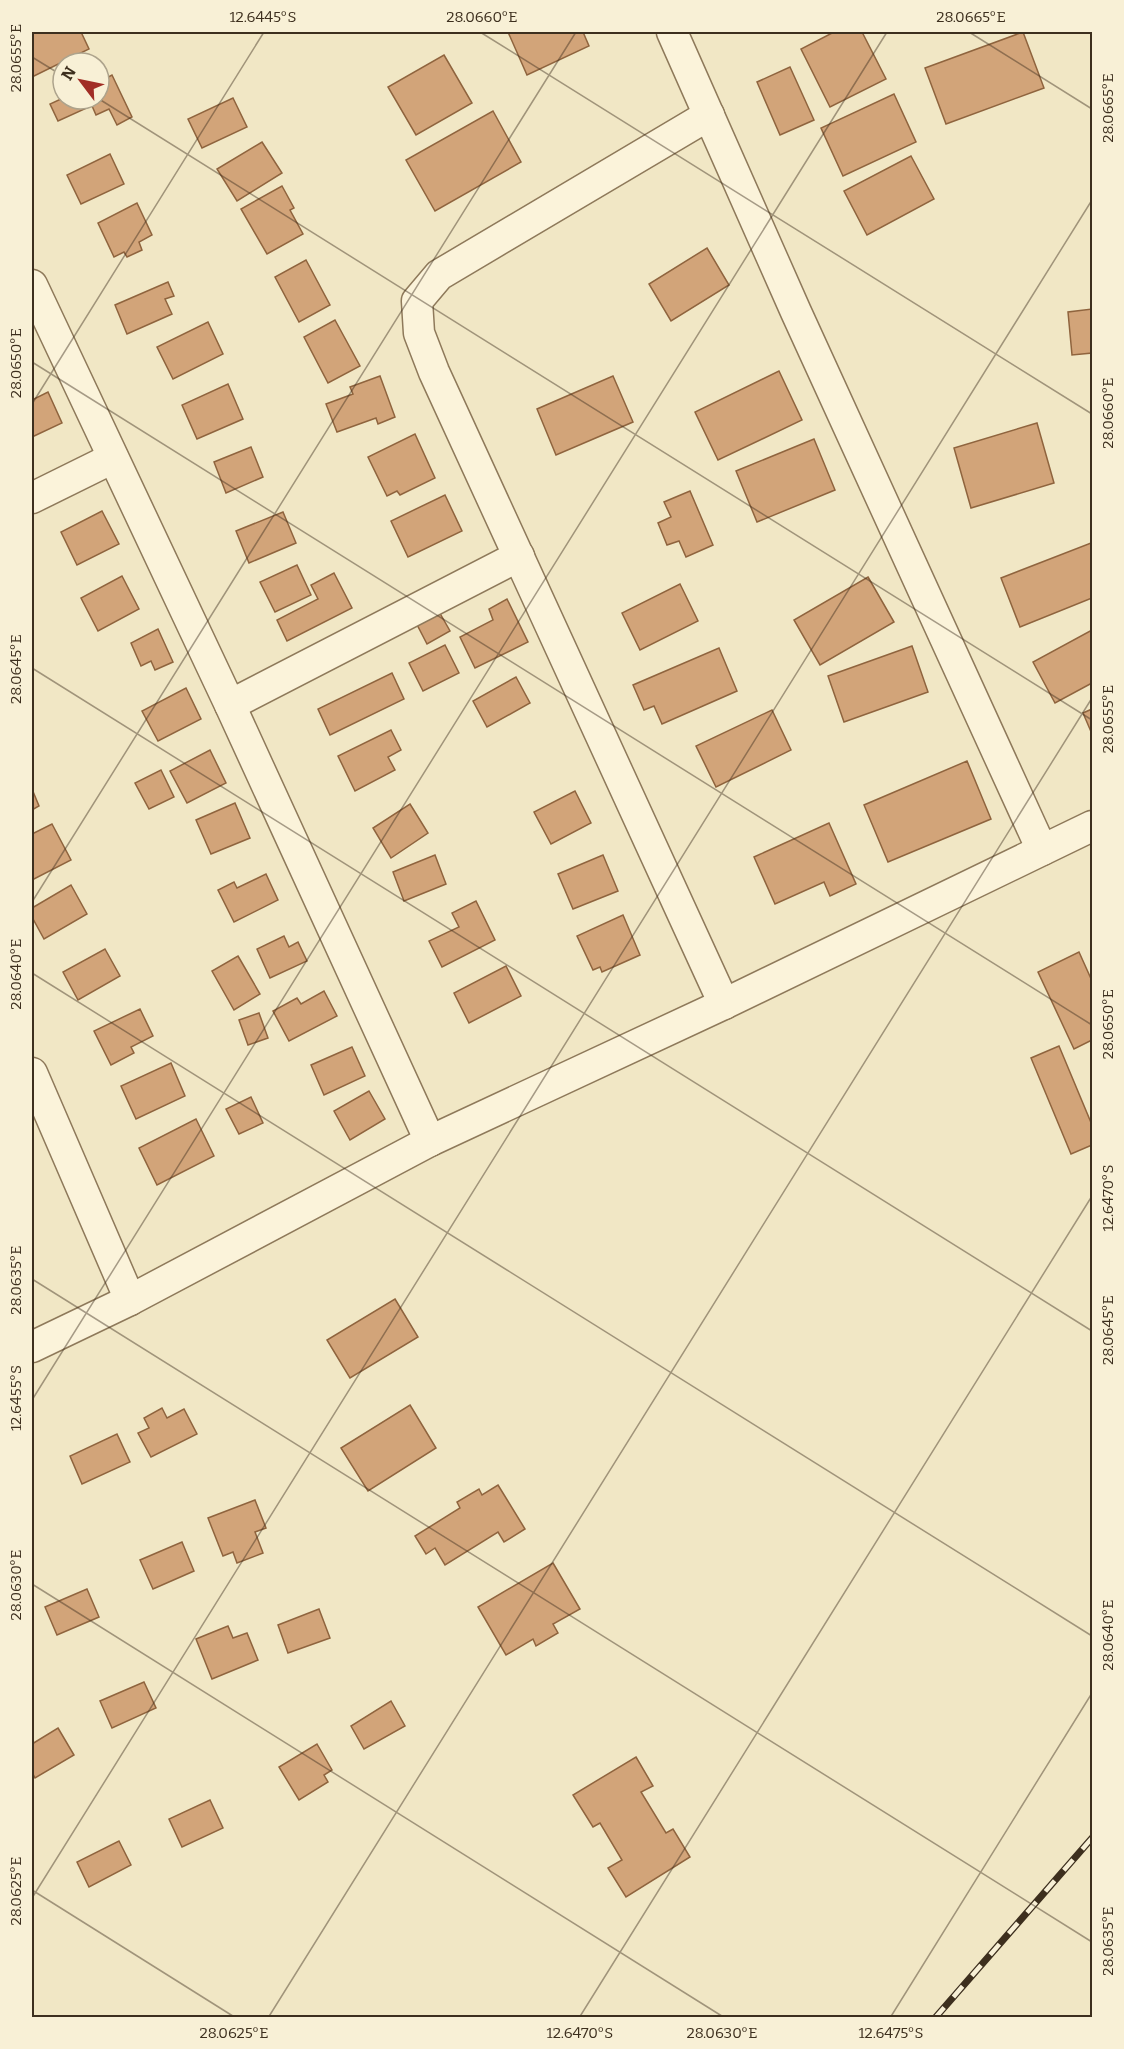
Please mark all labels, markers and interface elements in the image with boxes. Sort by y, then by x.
text: 12.6445°S [230,8,296,26]
text: 28.0660°E [446,8,518,26]
text: 28.0665°E [936,8,1006,26]
text: 28.0655°E [7,24,25,92]
north arrow [51,51,111,111]
text: N [57,63,80,84]
text: 28.0665°E [1099,73,1117,143]
text: 28.0650°E [7,328,25,398]
text: 28.0660°E [1099,377,1117,449]
text: 28.0645°E [7,634,25,704]
text: 28.0655°E [1099,685,1117,753]
text: 28.0640°E [7,938,25,1010]
text: 28.0650°E [1099,989,1117,1059]
text: 12.6470°S [1099,1165,1117,1231]
text: 28.0635°E [7,1245,25,1315]
text: 28.0645°E [1099,1295,1117,1365]
text: 12.6455°S [7,1365,25,1431]
text: 28.0630°E [7,1550,25,1620]
text: 28.0640°E [1099,1599,1117,1671]
text: 28.0625°E [7,1857,25,1925]
text: 28.0635°E [1099,1906,1117,1976]
text: 28.0625°E [200,2024,268,2042]
text: 12.6470°S [547,2024,613,2042]
text: 28.0630°E [687,2024,757,2042]
text: 12.6475°S [858,2024,924,2042]

